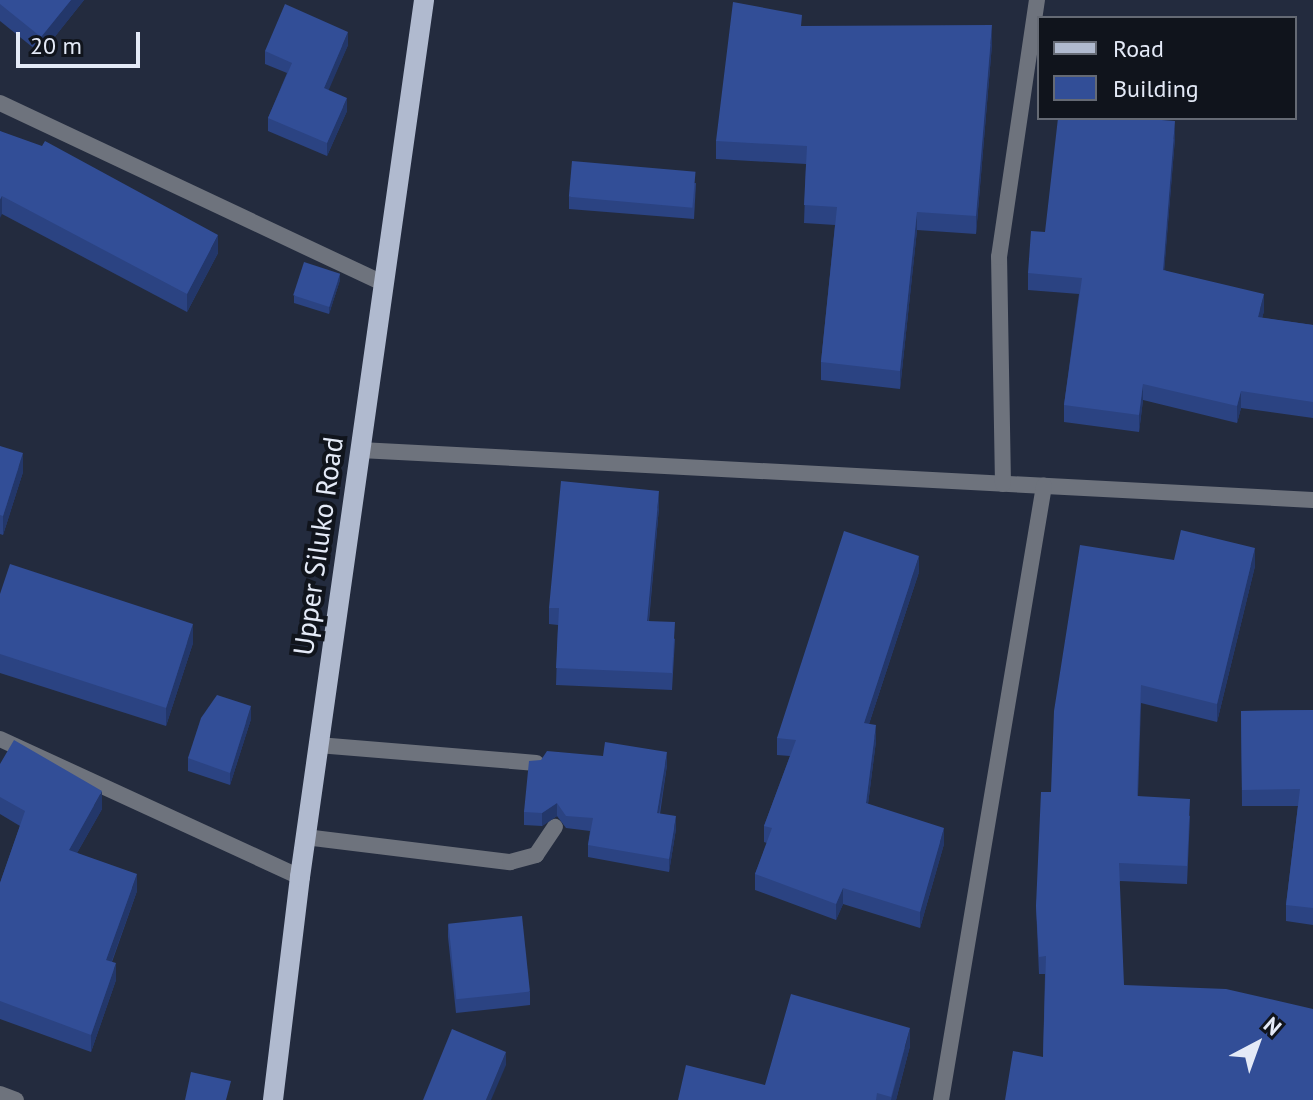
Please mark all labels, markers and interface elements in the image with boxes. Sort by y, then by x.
scale bar [20,16,144,66]
legend [1037,16,1297,120]
text: 20 m [30,30,82,61]
text: Road [1113,33,1164,64]
text: Building [1113,73,1199,104]
street label: Upper Siluko Road [286,435,350,657]
north arrow [1217,1004,1297,1084]
text: N [1258,1011,1287,1041]

